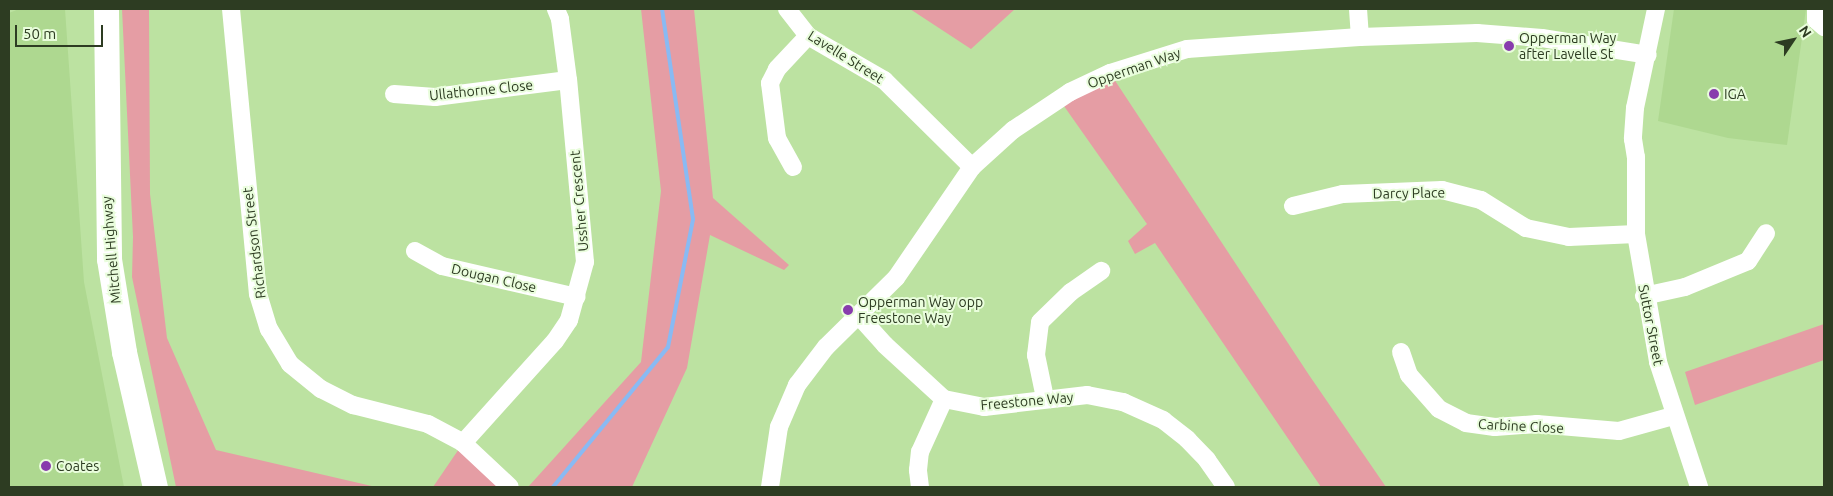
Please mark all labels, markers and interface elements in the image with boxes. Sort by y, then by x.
scale bar [18,15,105,47]
north arrow [1768,15,1818,65]
text: N [1796,23,1815,40]
text: 50 m [23,25,56,42]
street label: Lavelle Street [805,27,887,87]
place label: Opperman Way after Lavelle St [1519,30,1616,62]
marker: Opperman Way after Lavelle St [1503,40,1515,52]
street label: Opperman Way [1085,44,1183,92]
street label: Ullathorne Close [428,76,534,104]
place label: IGA [1724,86,1746,102]
marker: IGA [1708,88,1720,100]
street label: Ussher Crescent [566,150,592,252]
street label: Darcy Place [1373,184,1445,202]
street label: Richardson Street [239,186,269,300]
street label: Mitchell Highway [98,196,124,304]
street label: Dougan Close [450,260,538,296]
street label: Suttor Street [1635,283,1667,367]
place label: Opperman Way opp Freestone Way [858,294,983,326]
marker: Opperman Way opp Freestone Way [842,304,854,316]
street label: Freestone Way [980,389,1074,413]
street label: Carbine Close [1478,415,1564,437]
place label: Coates [56,458,99,474]
marker: Coates [40,460,52,472]

